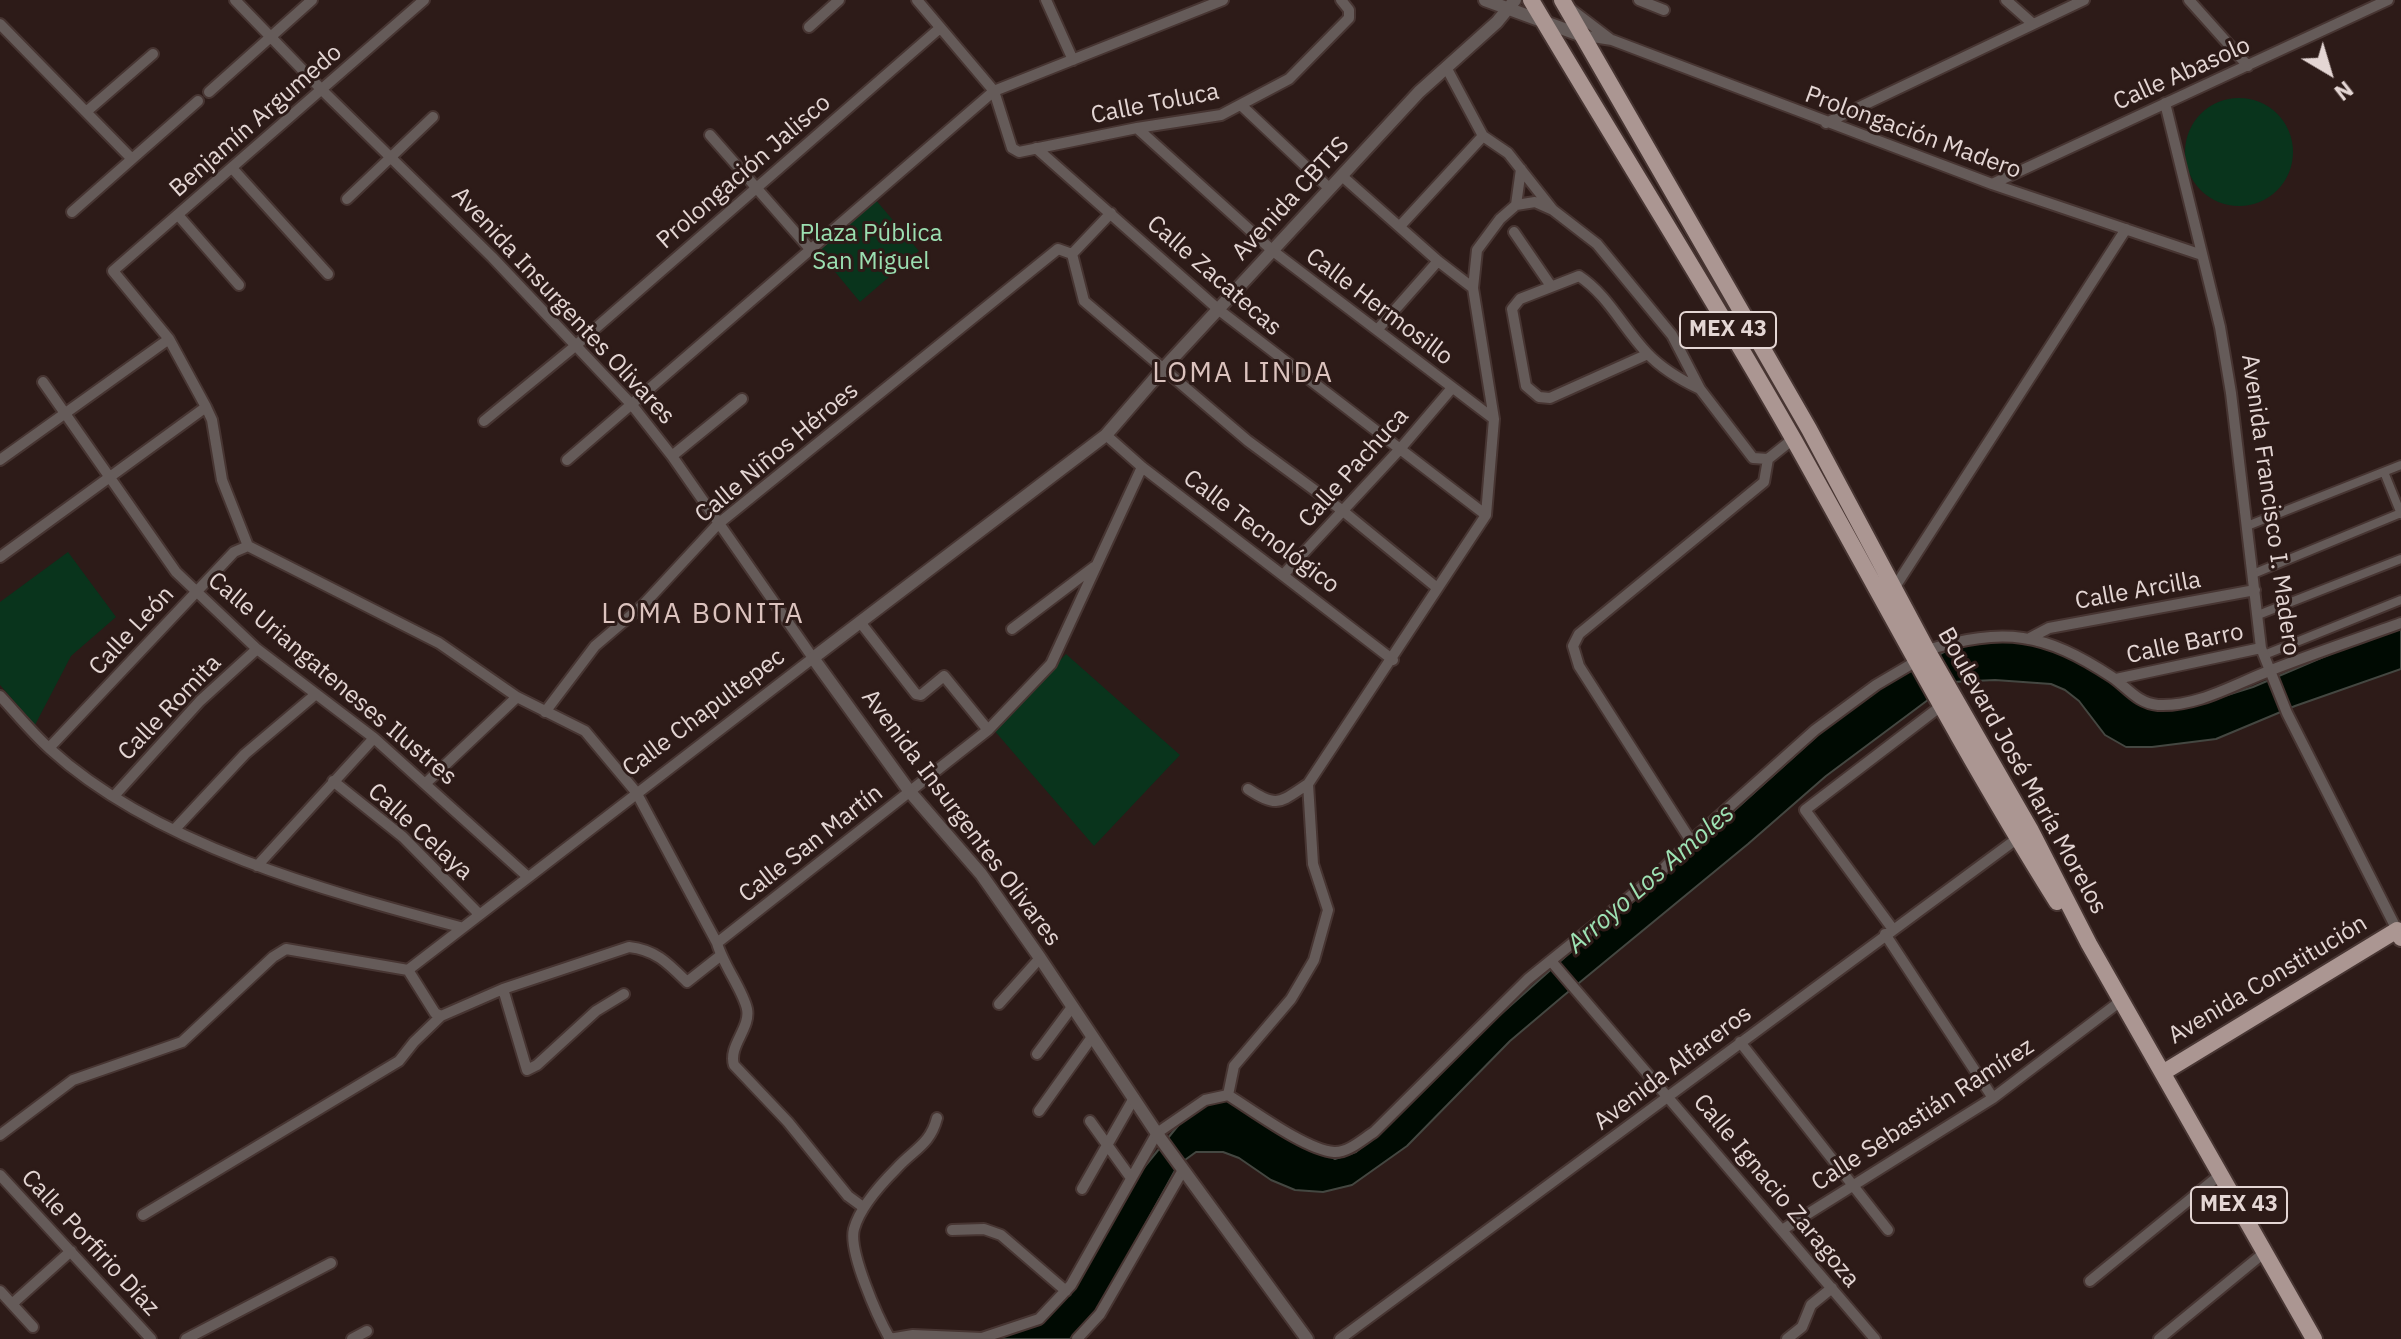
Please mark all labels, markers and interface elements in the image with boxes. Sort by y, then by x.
street label: Calle Abasolo [2109,31,2255,117]
north arrow [2289,32,2369,112]
street label: Benjamín Argumedo [164,38,348,204]
text: N [2329,75,2359,108]
street label: Calle Toluca [1088,77,1222,131]
street label: Prolongación Madero [1801,81,2025,185]
street label: Prolongación Jalisco [651,89,837,255]
street label: Avenida CBTIS [1226,131,1356,267]
street label: Avenida Insurgentes Olivares [445,181,681,431]
street label: Calle Zacatecas [1141,210,1287,342]
park label: Plaza Pública San Miguel [799,220,943,276]
street label: Calle Hermosillo [1300,242,1458,372]
road number: MEX 43 [1680,312,1776,348]
street label: Avenida Francisco I. Madero [2235,353,2305,657]
district label: LOMA LINDA [1152,357,1334,391]
street label: Calle Niños Héroes [690,376,864,530]
street label: Calle Pachuca [1293,402,1415,534]
street label: Calle Tecnológico [1177,464,1345,600]
street label: Calle Uriangateneses Ilustres [202,566,462,792]
street label: Calle Arcilla [2073,566,2203,616]
street label: Calle León [83,580,181,682]
district label: LOMA BONITA [601,598,805,632]
street label: Calle Barro [2124,618,2246,670]
street label: Boulevard José María Morelos [1931,623,2113,919]
street label: Calle Chapultepec [617,643,791,783]
street label: Calle Romita [112,649,228,767]
street label: Avenida Insurgentes Olivares [855,684,1067,952]
street label: Calle Celaya [362,777,478,887]
street label: Calle San Martín [733,779,889,909]
water label: Arroyo Los Amoles [1561,798,1741,960]
street label: Avenida Constitución [2163,909,2373,1051]
street label: Avenida Alfareros [1588,999,1758,1137]
street label: Calle Sebastián Ramírez [1806,1032,2040,1198]
street label: Calle Ignacio Zaragoza [1687,1088,1865,1294]
street label: Calle Porfirio Díaz [15,1164,165,1322]
road number: MEX 43 [2191,1187,2287,1223]

